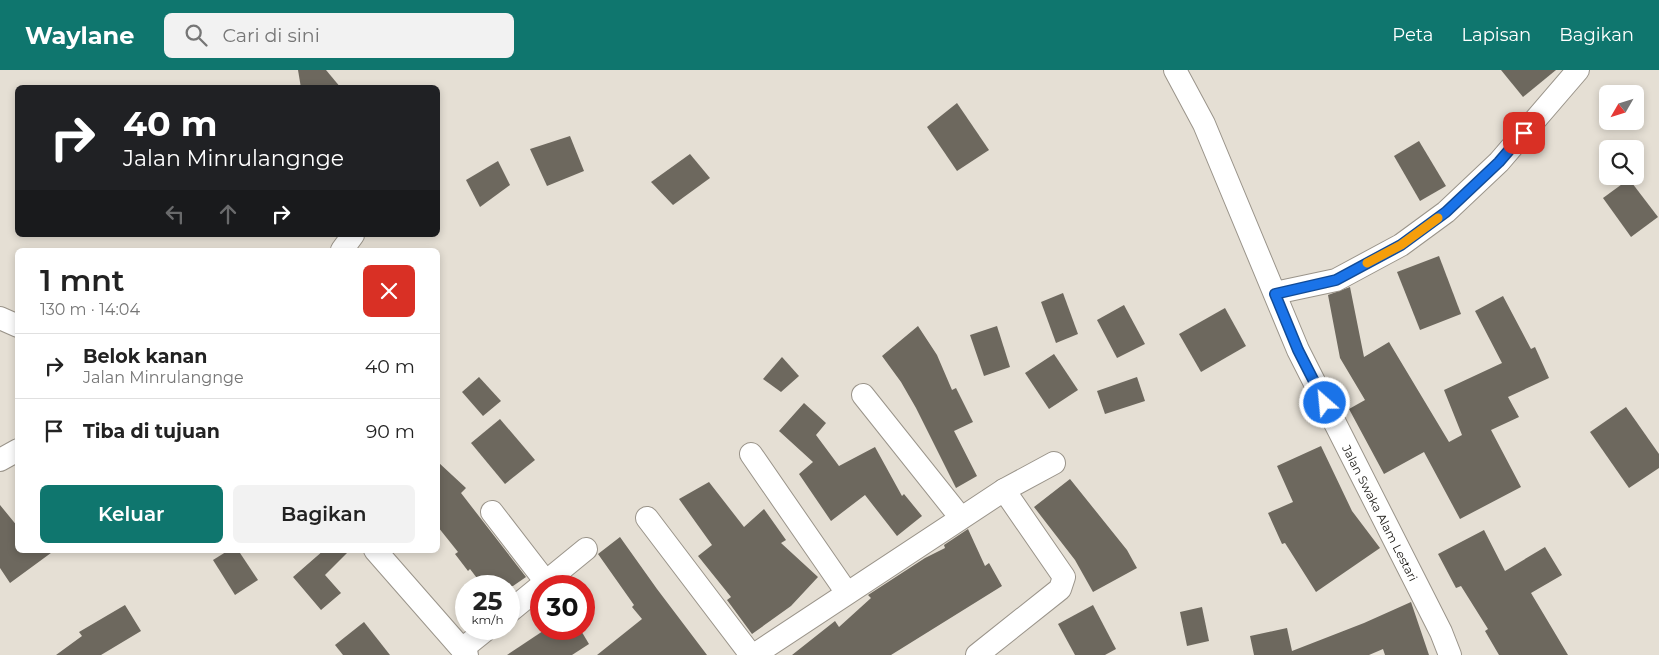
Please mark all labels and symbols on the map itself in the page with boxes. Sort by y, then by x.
north arrow [1599,85,1644,130]
pin [1503,112,1545,154]
position arrow [1298,376,1350,428]
street label: Jalan Swaka Alam Lestari [1339,441,1421,584]
speed limit sign: 30 [530,575,595,640]

